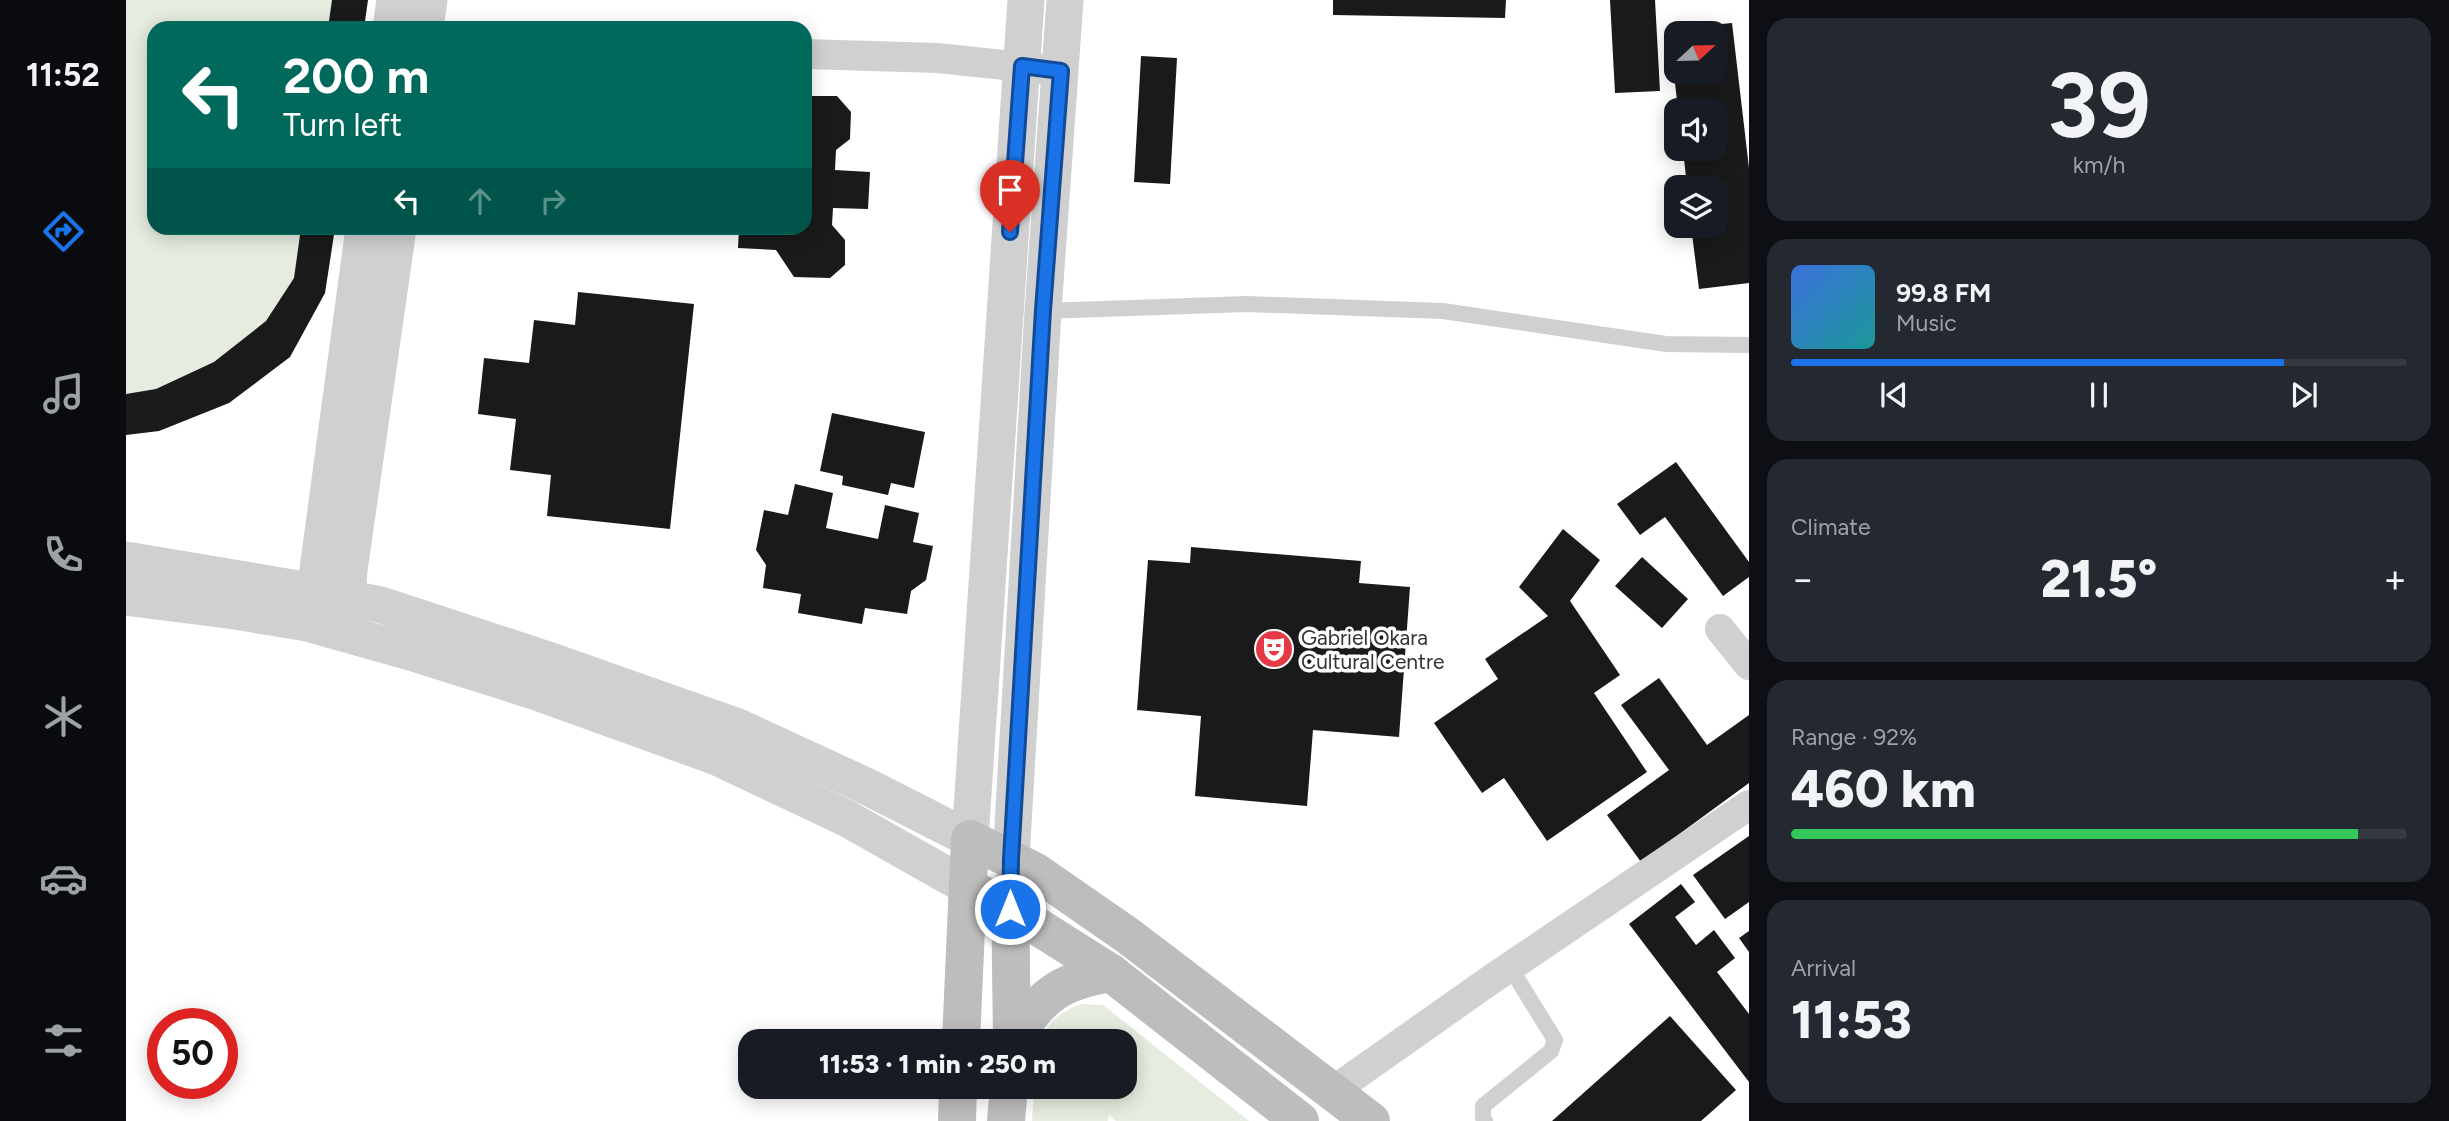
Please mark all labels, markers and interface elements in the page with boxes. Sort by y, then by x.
north arrow [1664,21,1727,84]
map controls [1664,21,1727,238]
text: 200 m [283,46,429,105]
icon: left [168,49,259,140]
text: 39 [2047,51,2151,160]
text: 11:52 [26,56,100,94]
button: sound [1664,98,1727,161]
text: Turn left [283,106,402,144]
text: km/h [2073,151,2125,179]
pin [980,160,1040,232]
icon: arrive [991,171,1029,209]
button: layers [1664,175,1727,238]
icon: left [388,182,426,220]
icon: ahead [461,182,499,220]
icon: right [534,182,572,220]
icon: directions [39,207,88,256]
text: 99.8 FM [1896,277,1991,309]
text: Music [1896,309,1957,337]
icon: music [39,369,88,418]
icon: previous [1875,376,1913,414]
icon: pause [2080,376,2118,414]
icon: next [2285,376,2323,414]
text: Climate [1791,513,1870,541]
icon: phone [39,530,88,579]
text: 21.5° [2041,548,2157,610]
text: − [1791,556,1815,602]
text: + [2383,556,2407,602]
place label: Gabriel Okara Cultural Centre [1301,625,1445,674]
theatre icon: Gabriel Okara Cultural Centre [1253,628,1295,670]
icon: climate [39,692,88,741]
text: Range · 92% [1791,723,1917,751]
text: 460 km [1791,758,1976,820]
icon: car [39,854,88,903]
position arrow [973,872,1047,946]
text: Arrival [1791,954,1856,982]
text: 11:53 [1791,989,1912,1051]
speed limit sign: 50 [147,1008,238,1099]
icon: filters [39,1016,88,1065]
text: 11:53 · 1 min · 250 m [819,1048,1056,1080]

